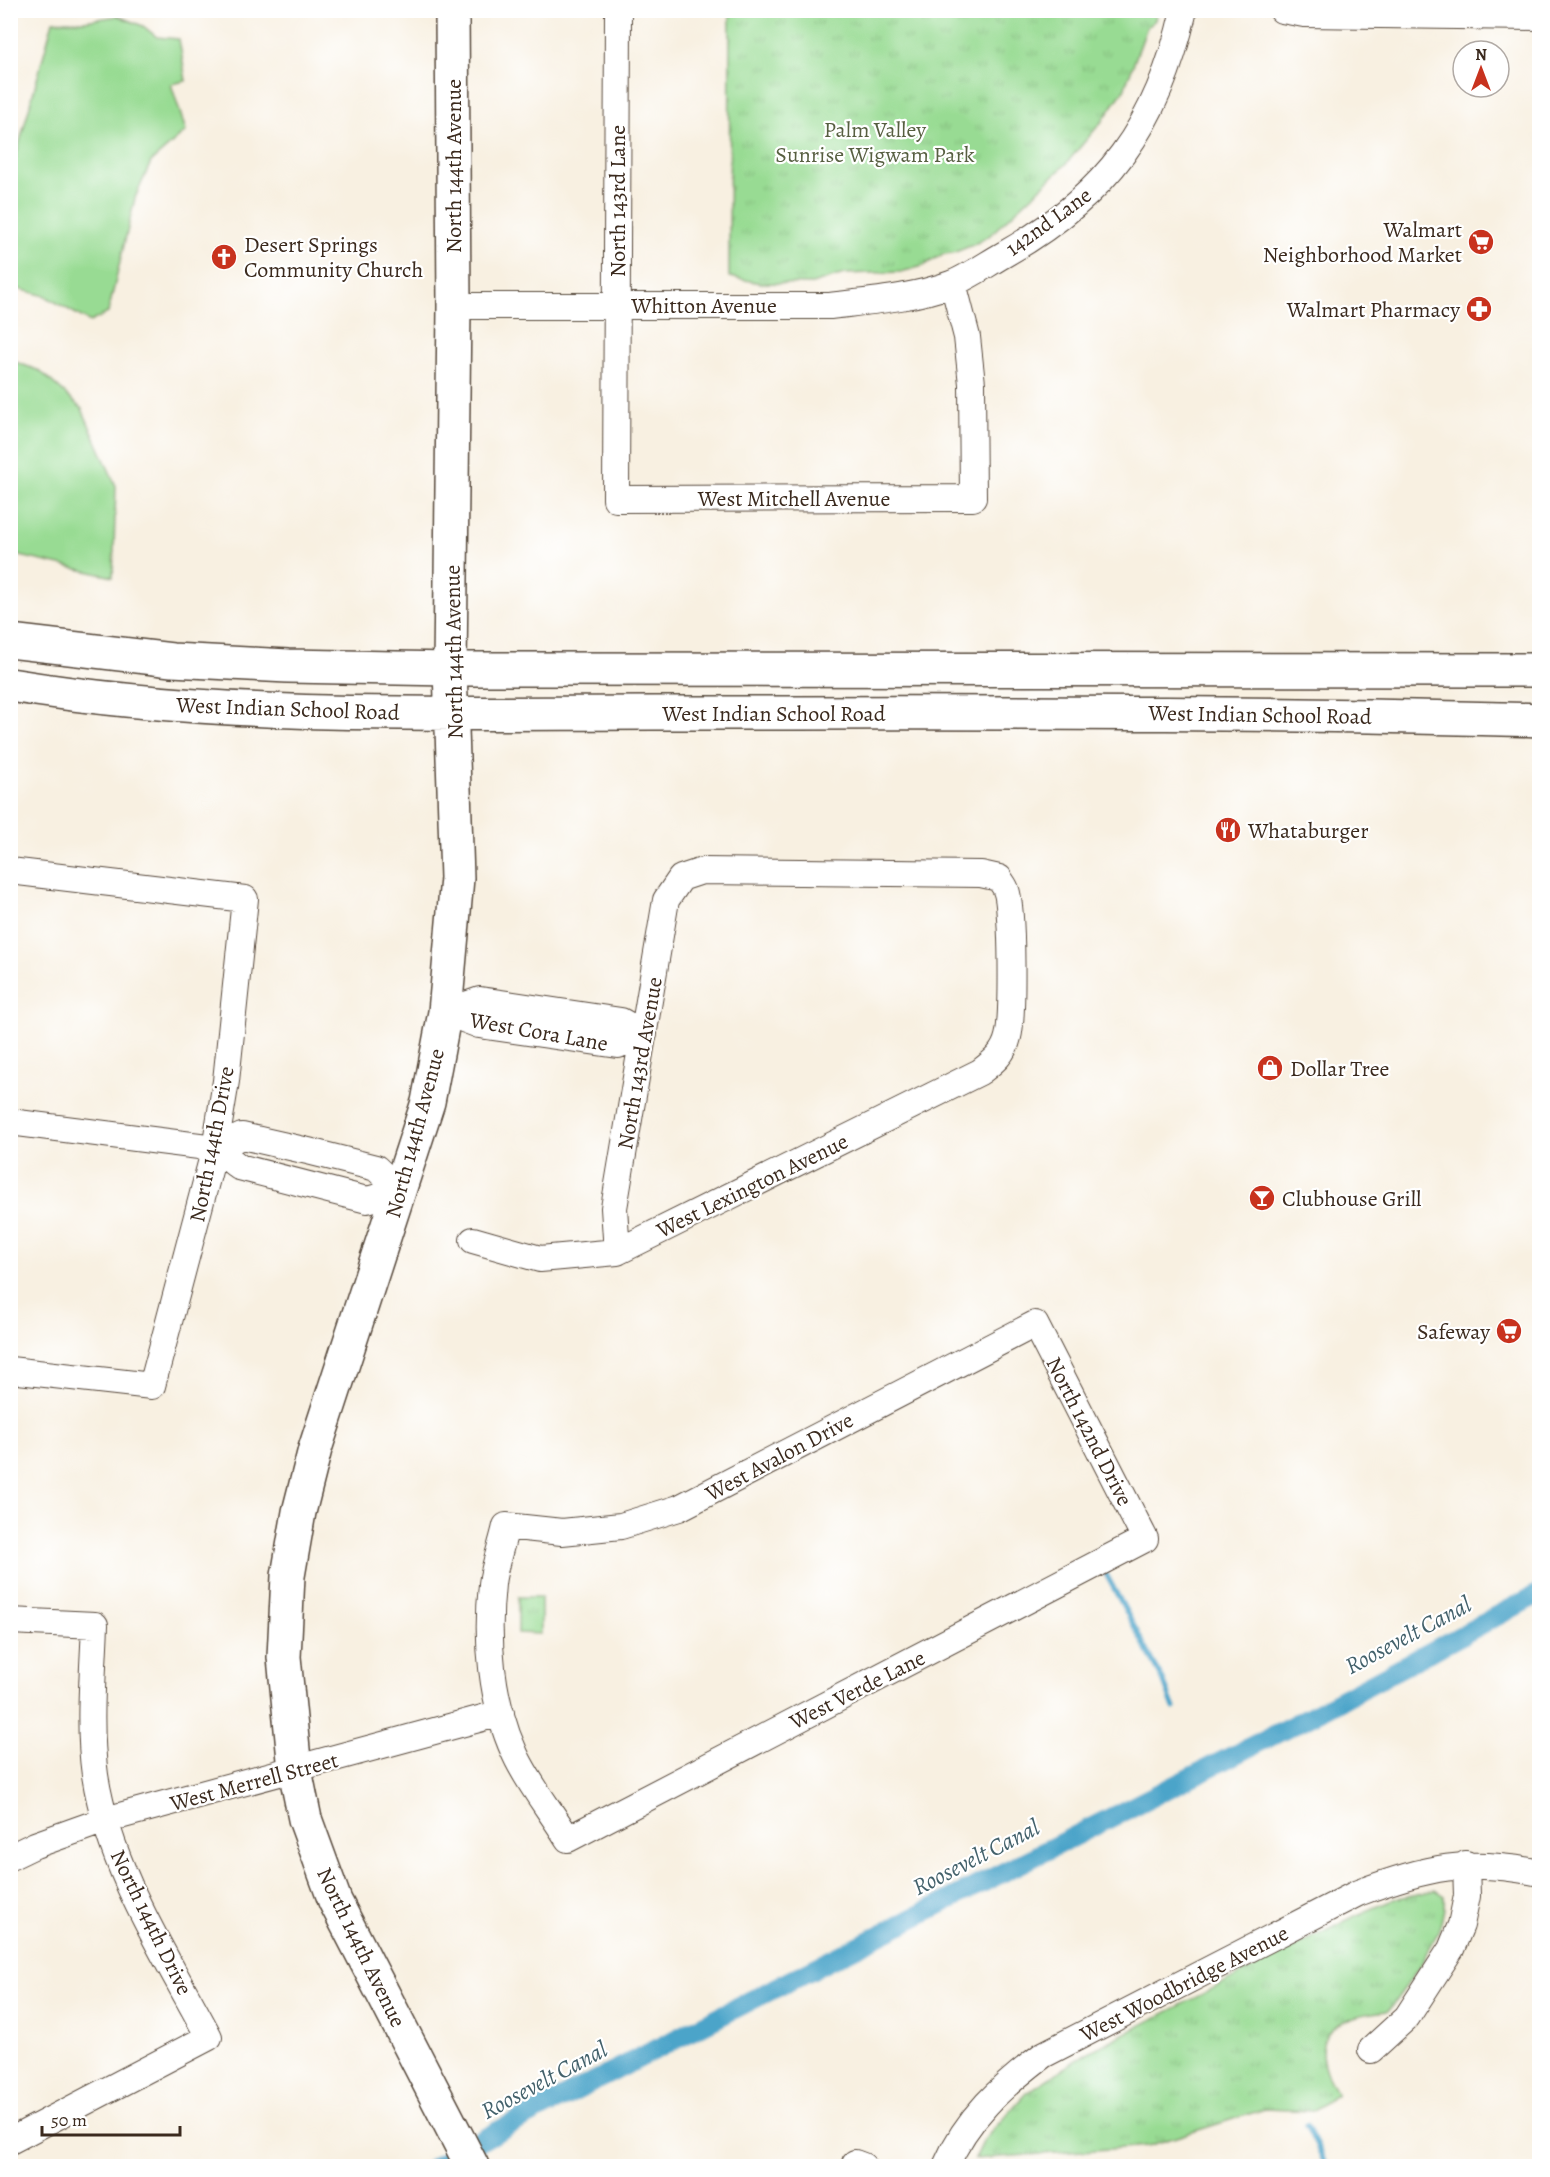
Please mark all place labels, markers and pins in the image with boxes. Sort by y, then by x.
place label: Walmart Neighborhood Market [1263,215,1462,270]
supermarket icon: Walmart Neighborhood Market [1466,227,1496,257]
place label: Desert Springs Community Church [244,230,423,285]
church icon: Desert Springs Community Church [209,242,239,272]
pharmacy icon: Walmart Pharmacy [1464,294,1494,324]
place label: Walmart Pharmacy [1286,295,1460,325]
restaurant icon: Whataburger [1213,815,1243,845]
place label: Whataburger [1247,816,1369,846]
shop icon: Dollar Tree [1255,1053,1285,1083]
place label: Dollar Tree [1290,1054,1389,1084]
bar icon: Clubhouse Grill [1247,1183,1277,1213]
place label: Clubhouse Grill [1282,1184,1421,1214]
supermarket icon: Safeway [1494,1316,1524,1346]
place label: Safeway [1417,1317,1490,1347]

